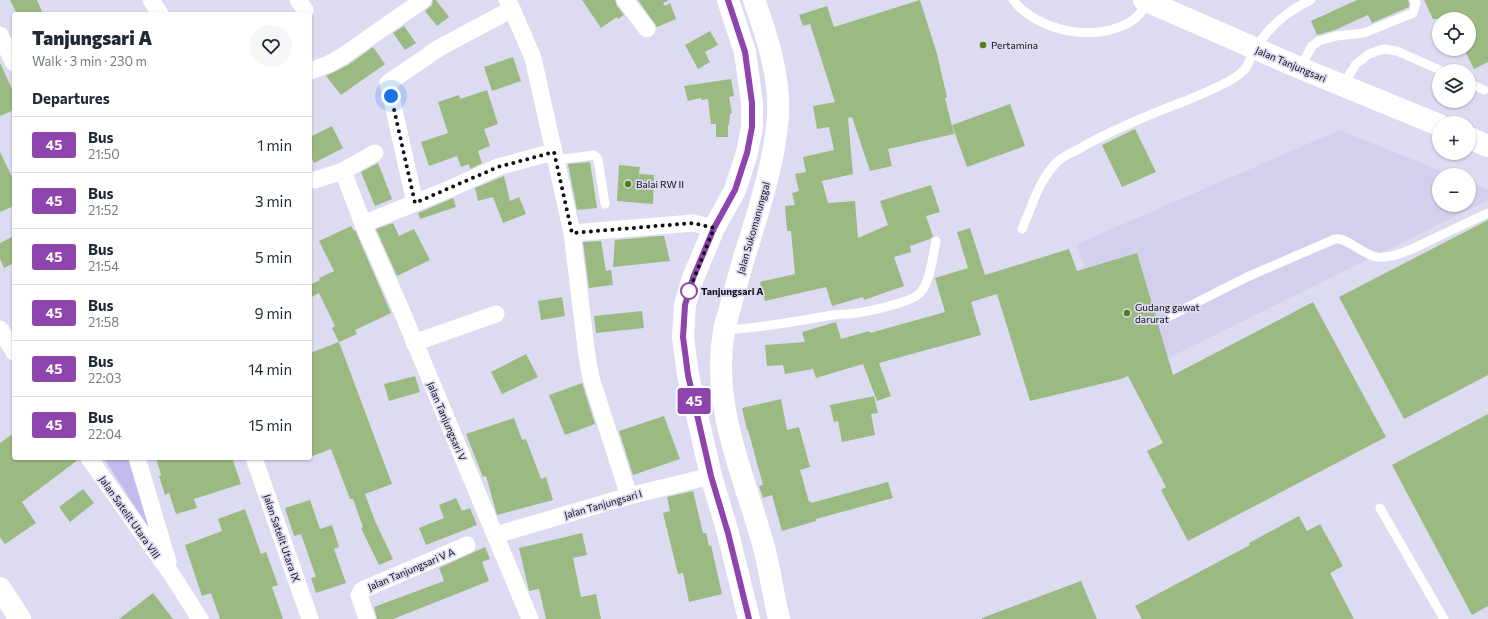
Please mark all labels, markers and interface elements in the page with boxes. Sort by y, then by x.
map controls [1432,12,1476,212]
button: locate [1432,12,1476,56]
button: heart [250,25,292,67]
text: Tanjungsari A [32,26,152,49]
place label: Pertamina [991,39,1038,51]
marker: Pertamina [978,40,988,50]
street label: Jalan Tanjungsari [1254,44,1328,84]
text: Walk · 3 min · 230 m [32,53,147,69]
button: layers [1432,64,1476,108]
your location [381,86,401,106]
text: Departures [32,89,110,107]
button: + [1432,116,1476,160]
text: Bus [88,128,113,146]
text: 45 [46,136,62,153]
text: 1 min [257,136,292,154]
text: 21:50 [88,146,120,162]
button: − [1432,168,1476,212]
place label: Balai RW II [636,178,684,190]
marker: Balai RW II [623,179,633,189]
street label: Jalan Sukomanunggal [734,180,772,276]
text: Bus [88,184,113,202]
text: 45 [46,192,62,209]
text: 3 min [255,192,292,210]
text: 21:52 [88,202,119,218]
text: Bus [88,240,113,258]
text: 45 [46,248,62,265]
text: 5 min [255,248,292,266]
text: 21:54 [88,258,119,274]
marker: Tanjungsari A [680,282,698,300]
place label: Tanjungsari A [701,285,764,297]
text: Bus [88,296,113,314]
place label: Gudang gawat darurat [1135,301,1200,325]
text: 45 [46,304,62,321]
text: 9 min [254,304,292,322]
marker: Gudang gawat darurat [1122,308,1132,318]
text: 21:58 [88,314,119,330]
text: Bus [88,352,113,370]
text: 45 [46,360,62,377]
text: 14 min [248,360,292,378]
text: 22:03 [88,370,121,386]
street label: Jalan Tanjungsari V [425,380,469,462]
line badge: 45 [676,388,712,414]
text: 45 [686,392,702,409]
text: Bus [88,408,113,426]
text: 45 [46,416,62,433]
text: 15 min [249,416,292,434]
text: 22:04 [88,426,122,442]
street label: Jalan Satelit Utara VIII [97,473,163,561]
street label: Jalan Tanjungsari I [563,487,643,521]
street label: Jalan Satelit Utara IX [261,492,303,584]
street label: Jalan Tanjungsari V A [366,545,456,593]

